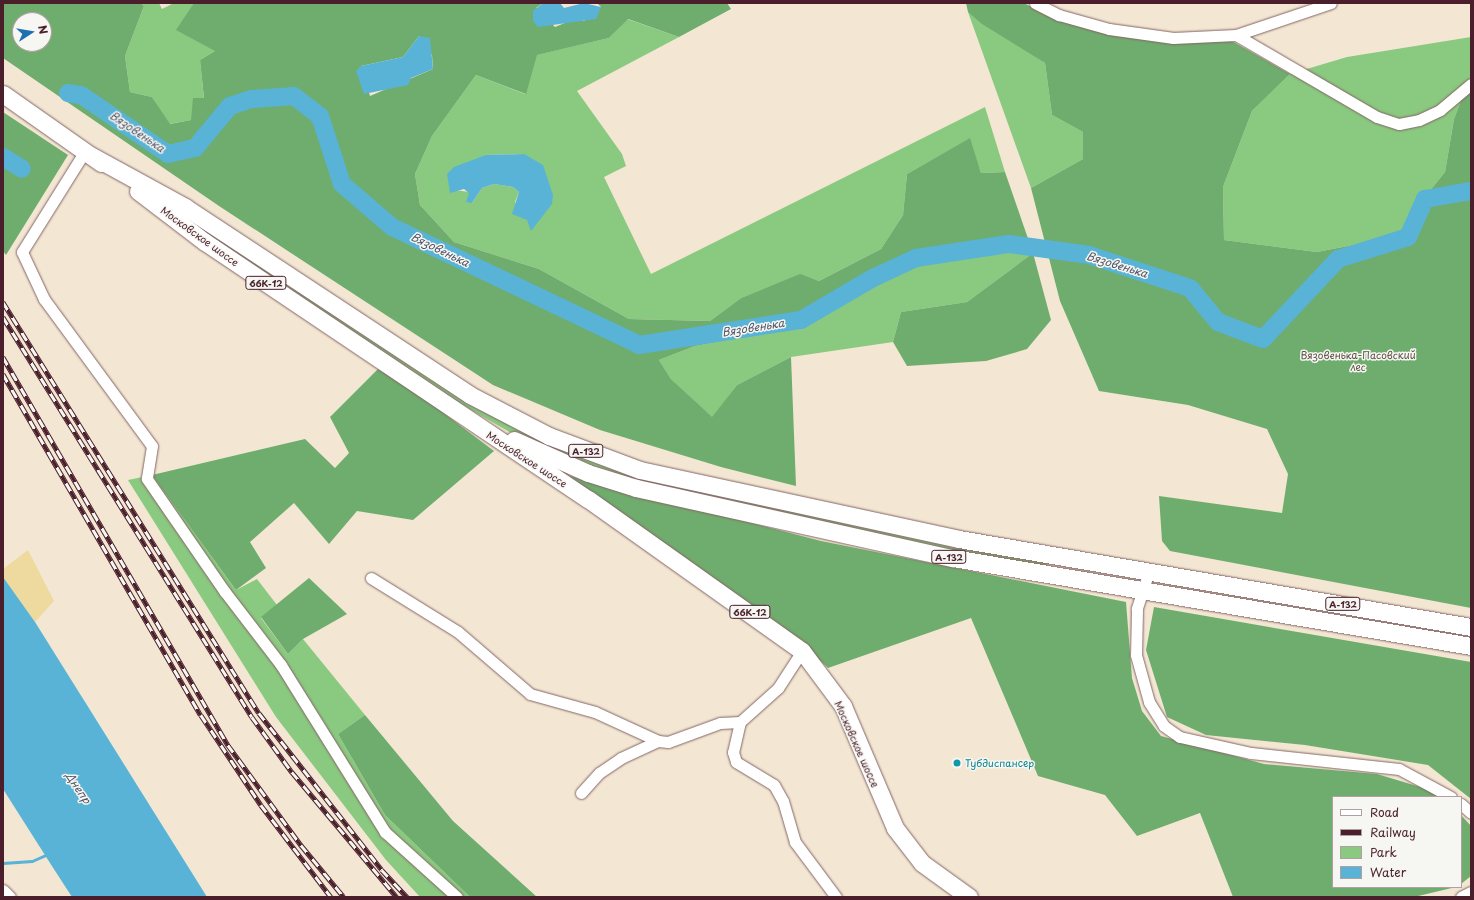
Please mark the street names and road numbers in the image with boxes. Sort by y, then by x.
street label: Московское шоссе [159,204,241,268]
road number: 66К-12 [245,276,287,290]
street label: Московское шоссе [484,428,570,490]
road number: А-132 [568,444,604,458]
road number: А-132 [931,550,967,564]
road number: А-132 [1325,597,1361,611]
road number: 66К-12 [729,605,771,619]
street label: Московское шоссе [832,699,882,789]

